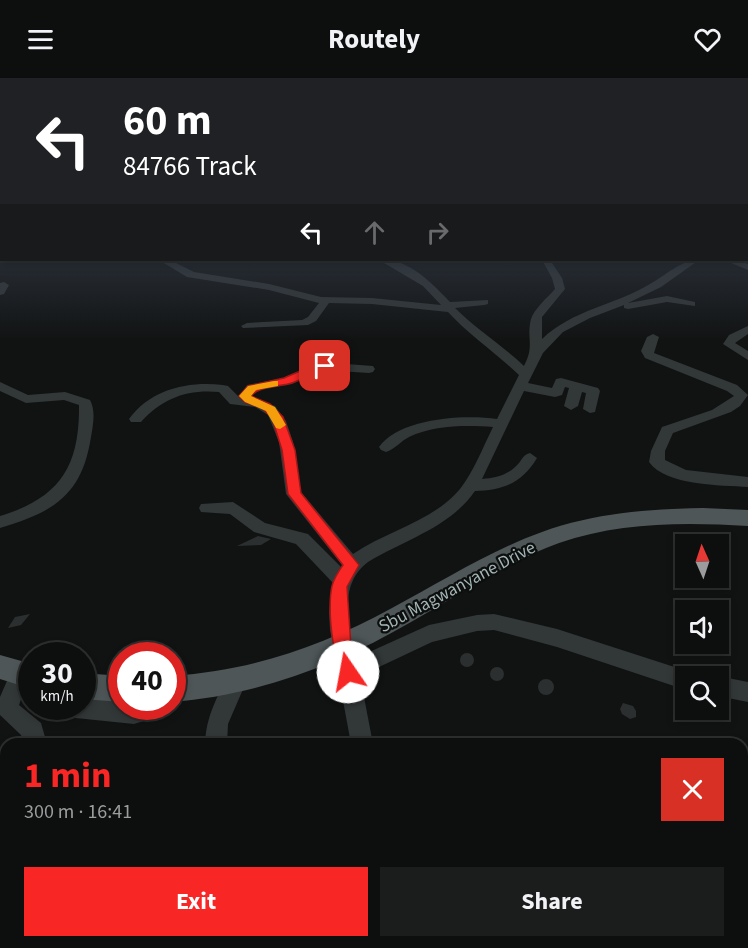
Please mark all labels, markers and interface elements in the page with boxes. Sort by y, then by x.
text: Routely [328,20,420,59]
icon: menu [24,23,57,56]
icon: heart [691,23,724,56]
text: 60 m [123,91,212,151]
icon: left [24,102,102,180]
text: 84766 Track [123,147,257,186]
icon: left [295,216,328,249]
icon: ahead [358,216,391,249]
icon: right [421,216,454,249]
pin [299,340,350,391]
icon: arrive [308,349,341,382]
north arrow [675,534,729,588]
map controls [675,534,729,720]
street label: Sbu Magwanyane Drive [374,535,540,639]
button: sound [675,600,729,654]
position arrow [316,640,380,704]
speed limit sign: 40 [108,642,186,720]
text: 30 [41,652,73,695]
button: search [675,666,729,720]
text: km/h [40,686,74,707]
text: 1 min [24,750,112,801]
button: close [661,758,724,821]
text: 300 m · 16:41 [24,798,132,826]
button: Exit [24,867,368,936]
button: Share [380,867,724,936]

